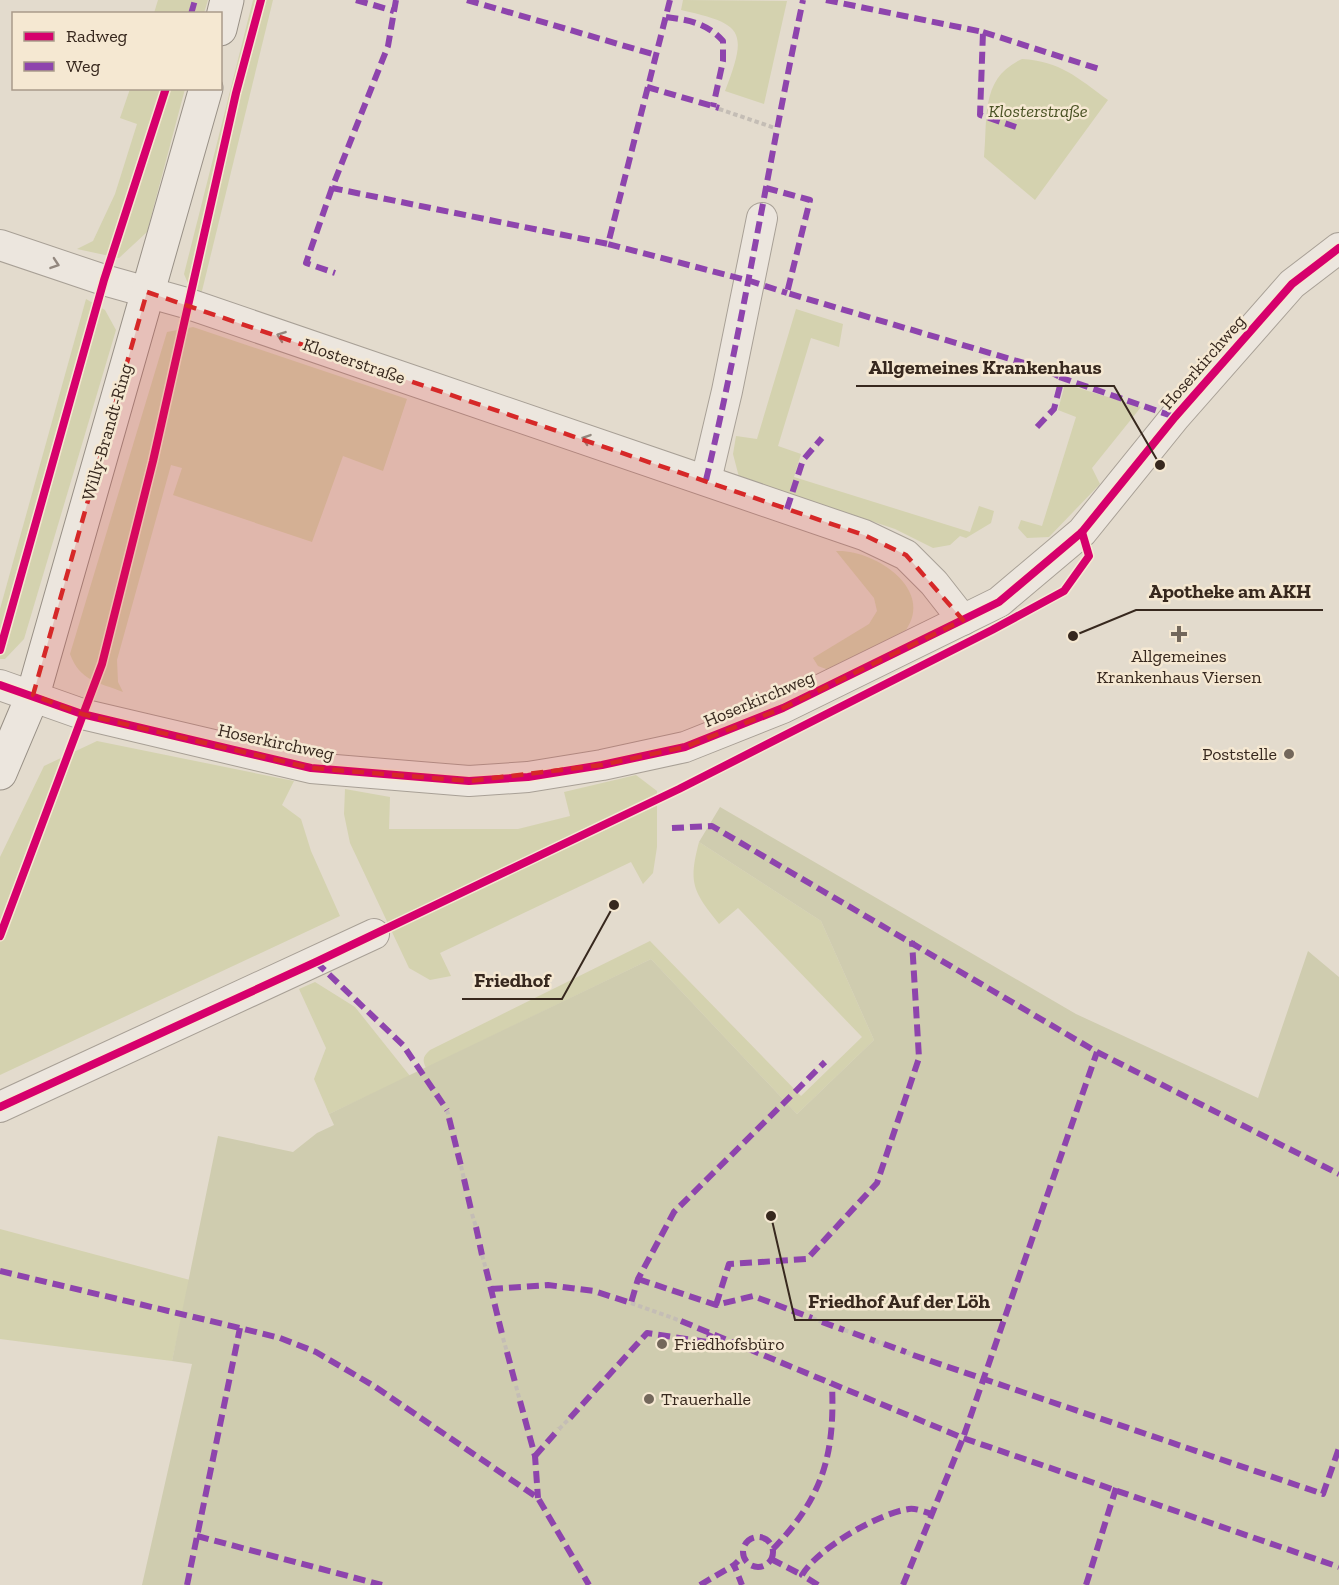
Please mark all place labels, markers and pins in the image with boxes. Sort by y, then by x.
callout: Allgemeines Krankenhaus [856,348,1114,386]
callout: Apotheke am AKH [1136,572,1323,610]
marker: Allgemeines Krankenhaus Viersen [1170,625,1188,643]
place label: Allgemeines Krankenhaus Viersen [1096,645,1262,688]
place label: Poststelle [1202,743,1277,765]
marker: Poststelle [1282,747,1296,761]
callout: Friedhof [462,961,562,999]
callout: Friedhof Auf der Löh [795,1282,1002,1320]
place label: Friedhofsbüro [674,1333,784,1355]
marker: Friedhofsbüro [655,1337,669,1351]
place label: Trauerhalle [661,1388,751,1410]
marker: Trauerhalle [642,1392,656,1406]

